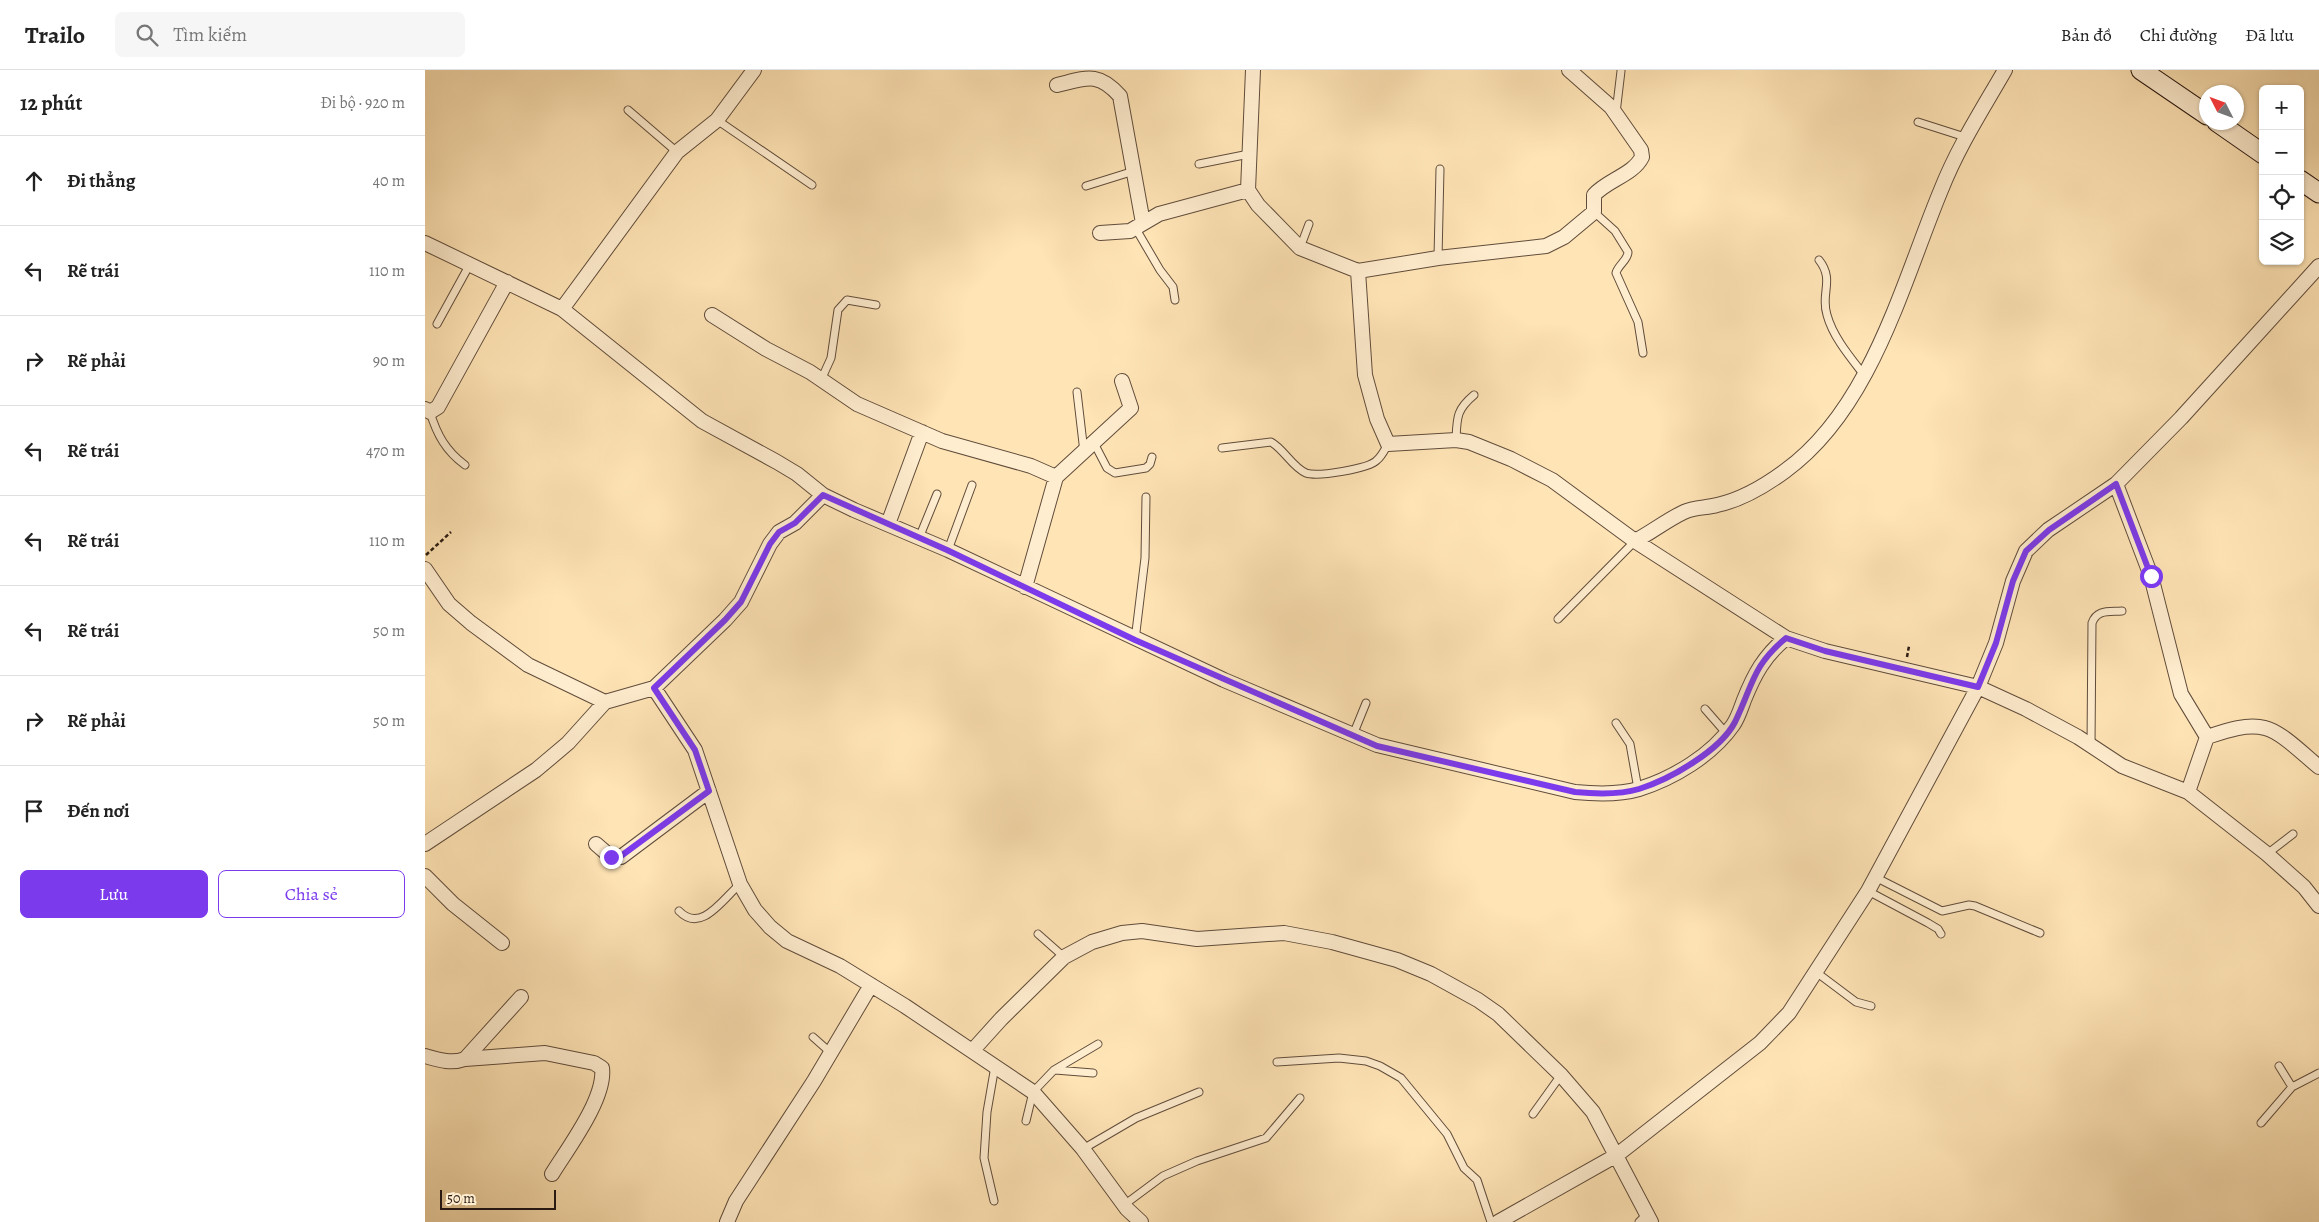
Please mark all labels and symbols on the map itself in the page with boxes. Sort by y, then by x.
north arrow [2199,85,2244,130]
route start [2140,565,2163,588]
route end [600,846,623,869]
scale bar [440,1187,556,1210]

